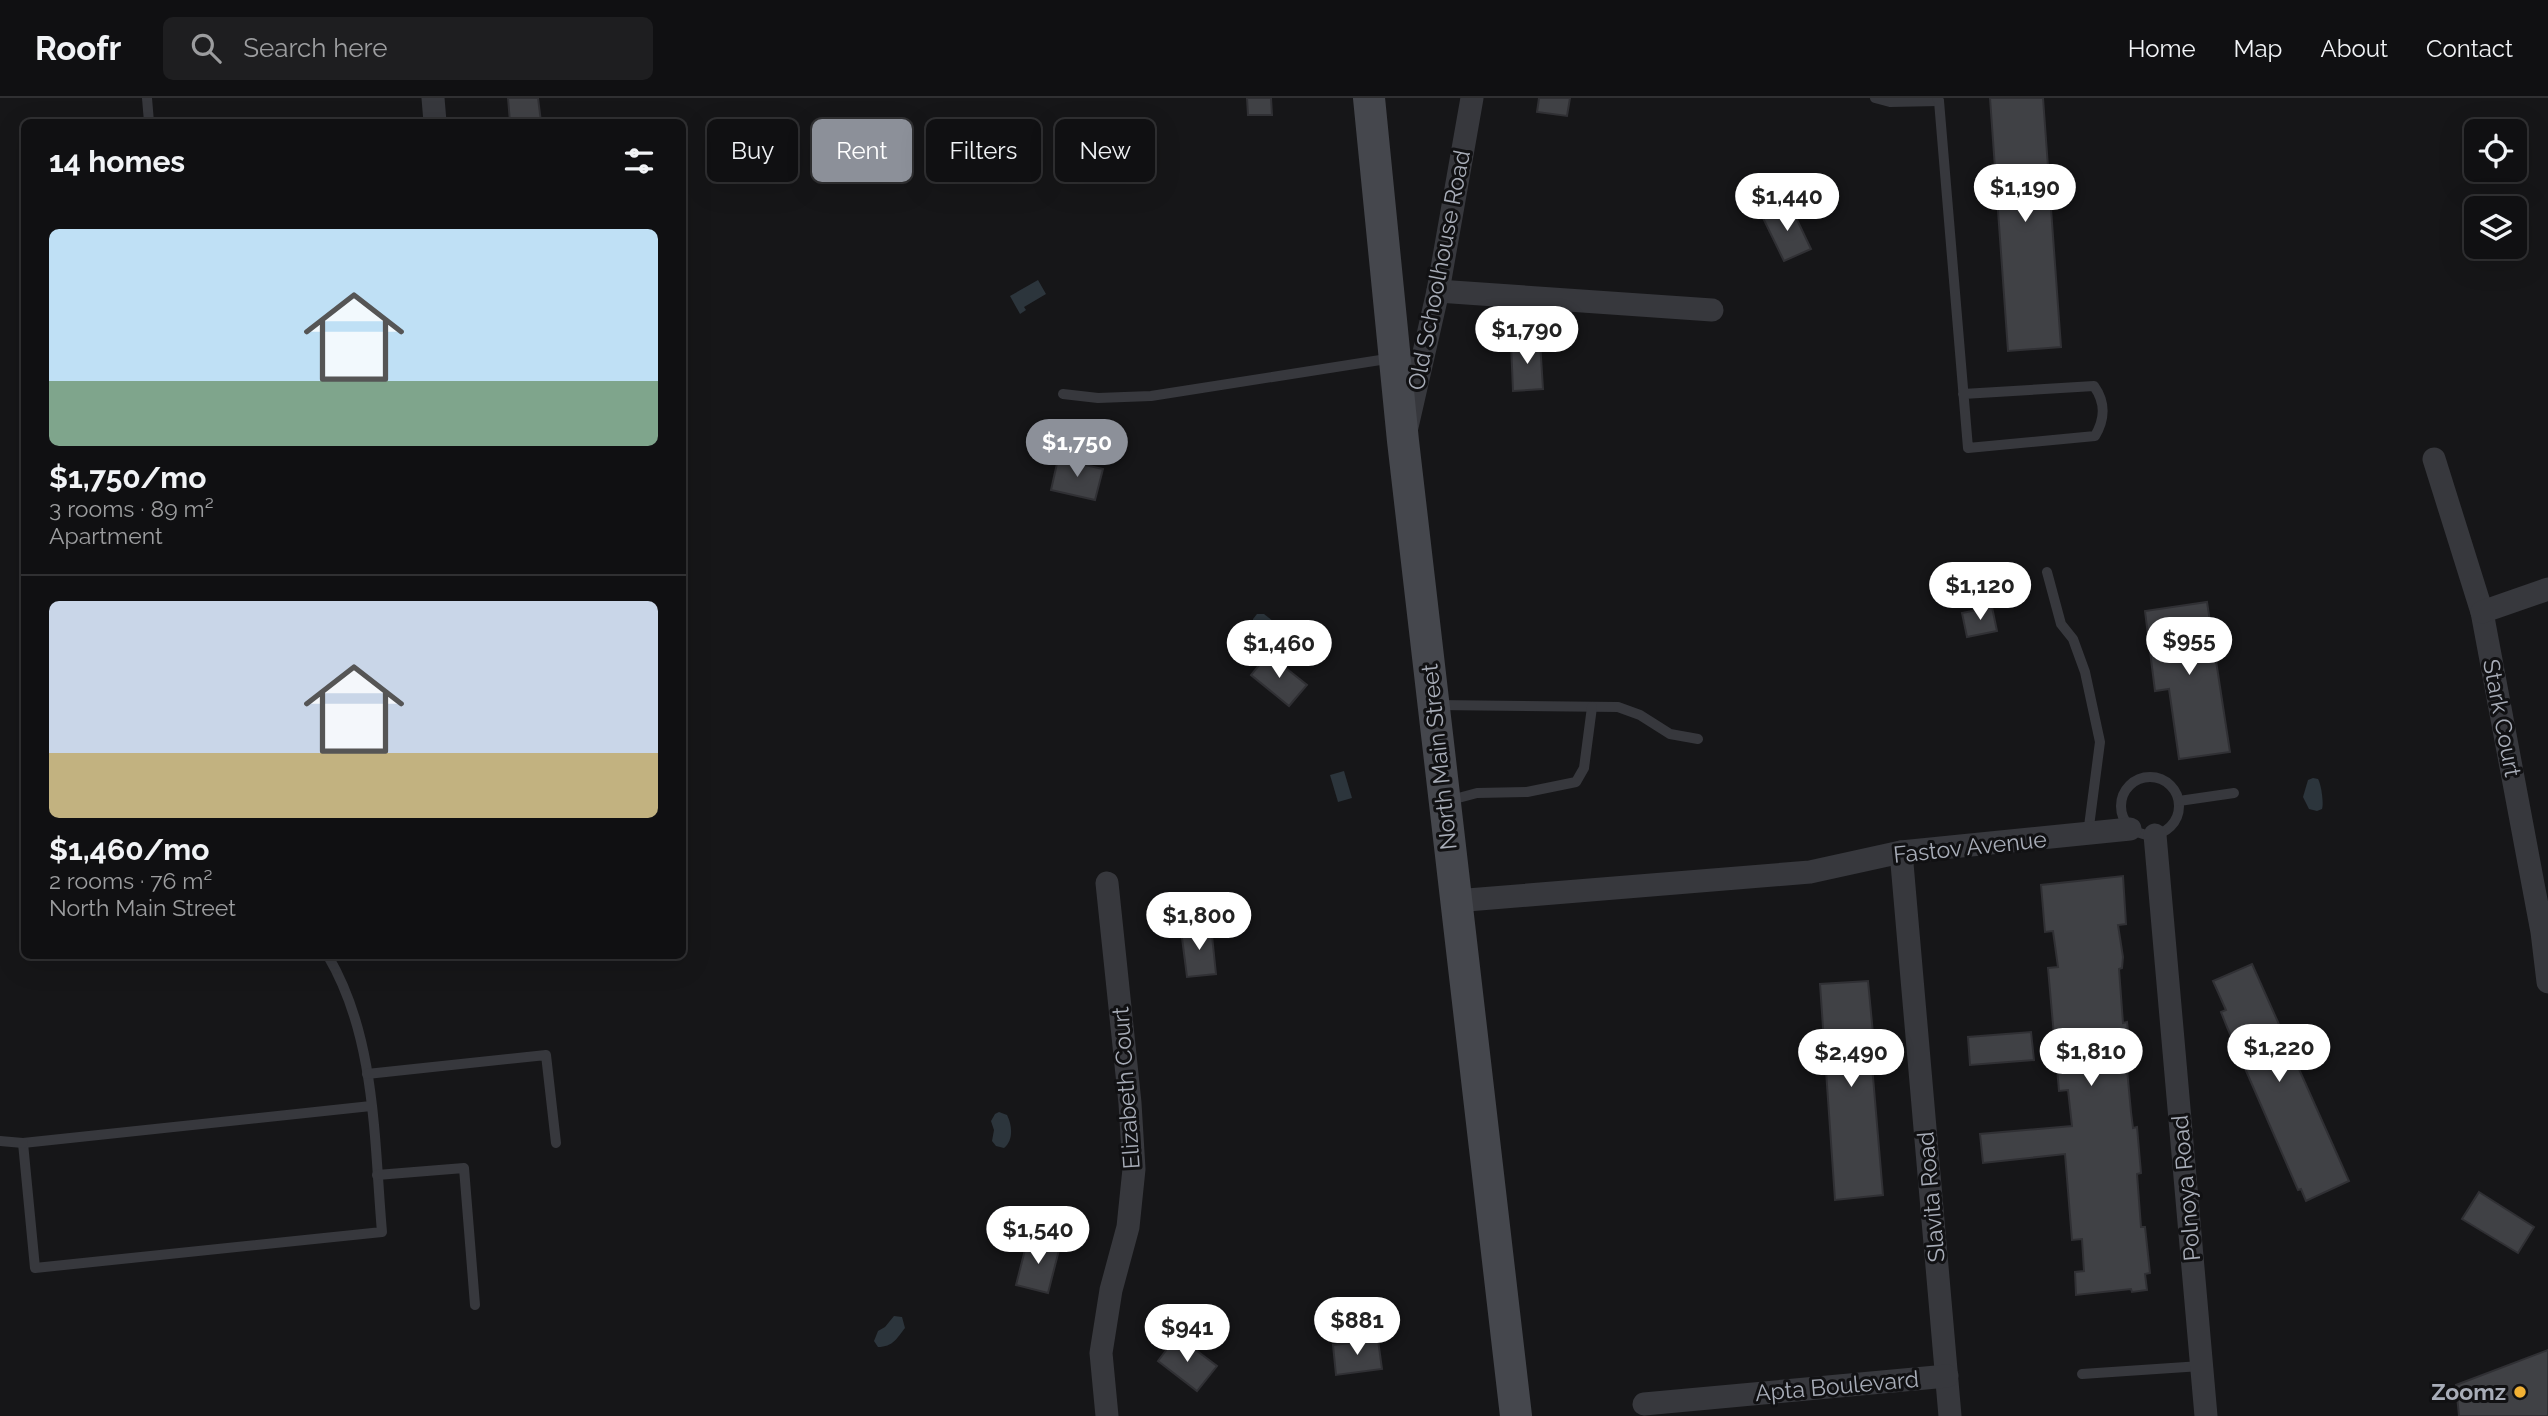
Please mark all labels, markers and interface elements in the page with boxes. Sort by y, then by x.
search box [163,17,653,80]
text: Roofr [35,29,121,68]
icon: search [187,29,225,67]
text: Search here [243,33,388,63]
text: Home [2128,34,2196,63]
text: Map [2234,34,2282,63]
text: About [2320,34,2388,63]
text: Contact [2426,34,2513,63]
chip: Buy [707,119,798,182]
chip: Rent [812,119,912,182]
chip: Filters [926,119,1041,182]
chip: New [1055,119,1155,182]
map controls [2464,119,2527,259]
button: locate [2464,119,2527,182]
icon: filters [620,142,658,180]
text: 14 homes [49,144,185,179]
street label: Old Schoolhouse Road [1402,148,1475,392]
pin: $1,190 [1968,164,2082,224]
text: $1,190 [1990,173,2060,200]
pin: $1,440 [1730,174,1844,233]
text: $1,440 [1751,182,1823,209]
button: layers [2464,196,2527,259]
icon: home [291,274,417,400]
pin: $1,790 [1470,306,1584,366]
text: $1,790 [1491,315,1563,342]
pin: $1,750 [1020,420,1134,479]
text: $1,750 [1042,428,1112,455]
text: $1,750/mo [49,460,206,495]
text: 3 rooms · 89 m² [49,495,214,522]
text: Apartment [49,522,163,549]
pin: $1,120 [1923,562,2037,622]
text: $1,120 [1945,571,2015,598]
pin: $955 [2148,618,2230,677]
pin: $1,460 [1222,620,1336,680]
text: $955 [2162,626,2216,653]
text: $1,460 [1243,629,1315,656]
icon: home [291,646,417,772]
street label: Stark Court [2478,657,2527,779]
street label: North Main Street [1415,662,1462,851]
street label: Fastov Avenue [1892,825,2048,868]
text: $1,460/mo [49,832,209,867]
text: 2 rooms · 76 m² [49,867,212,894]
pin: $1,800 [1142,892,1256,952]
text: North Main Street [49,894,236,921]
text: $1,800 [1162,901,1236,928]
street label: Elizabeth Court [1106,1006,1145,1170]
pin: $1,220 [2222,1024,2336,1084]
pin: $1,810 [2034,1028,2148,1088]
pin: $2,490 [1794,1030,1908,1089]
text: $1,220 [2243,1033,2315,1060]
text: $1,810 [2056,1037,2126,1064]
text: $2,490 [1814,1038,1888,1065]
street label: Polnoya Road [2166,1114,2205,1262]
street label: Slavita Road [1911,1131,1950,1263]
pin: $1,540 [981,1206,1095,1266]
text: $1,540 [1002,1215,1074,1242]
pin: $881 [1316,1298,1398,1357]
pin: $941 [1146,1304,1228,1364]
text: $881 [1330,1306,1384,1333]
text: $941 [1161,1313,1213,1340]
street label: Apta Boulevard [1754,1365,1920,1406]
place label: Zoomz [2431,1378,2506,1405]
marker: Zoomz [2512,1384,2528,1400]

